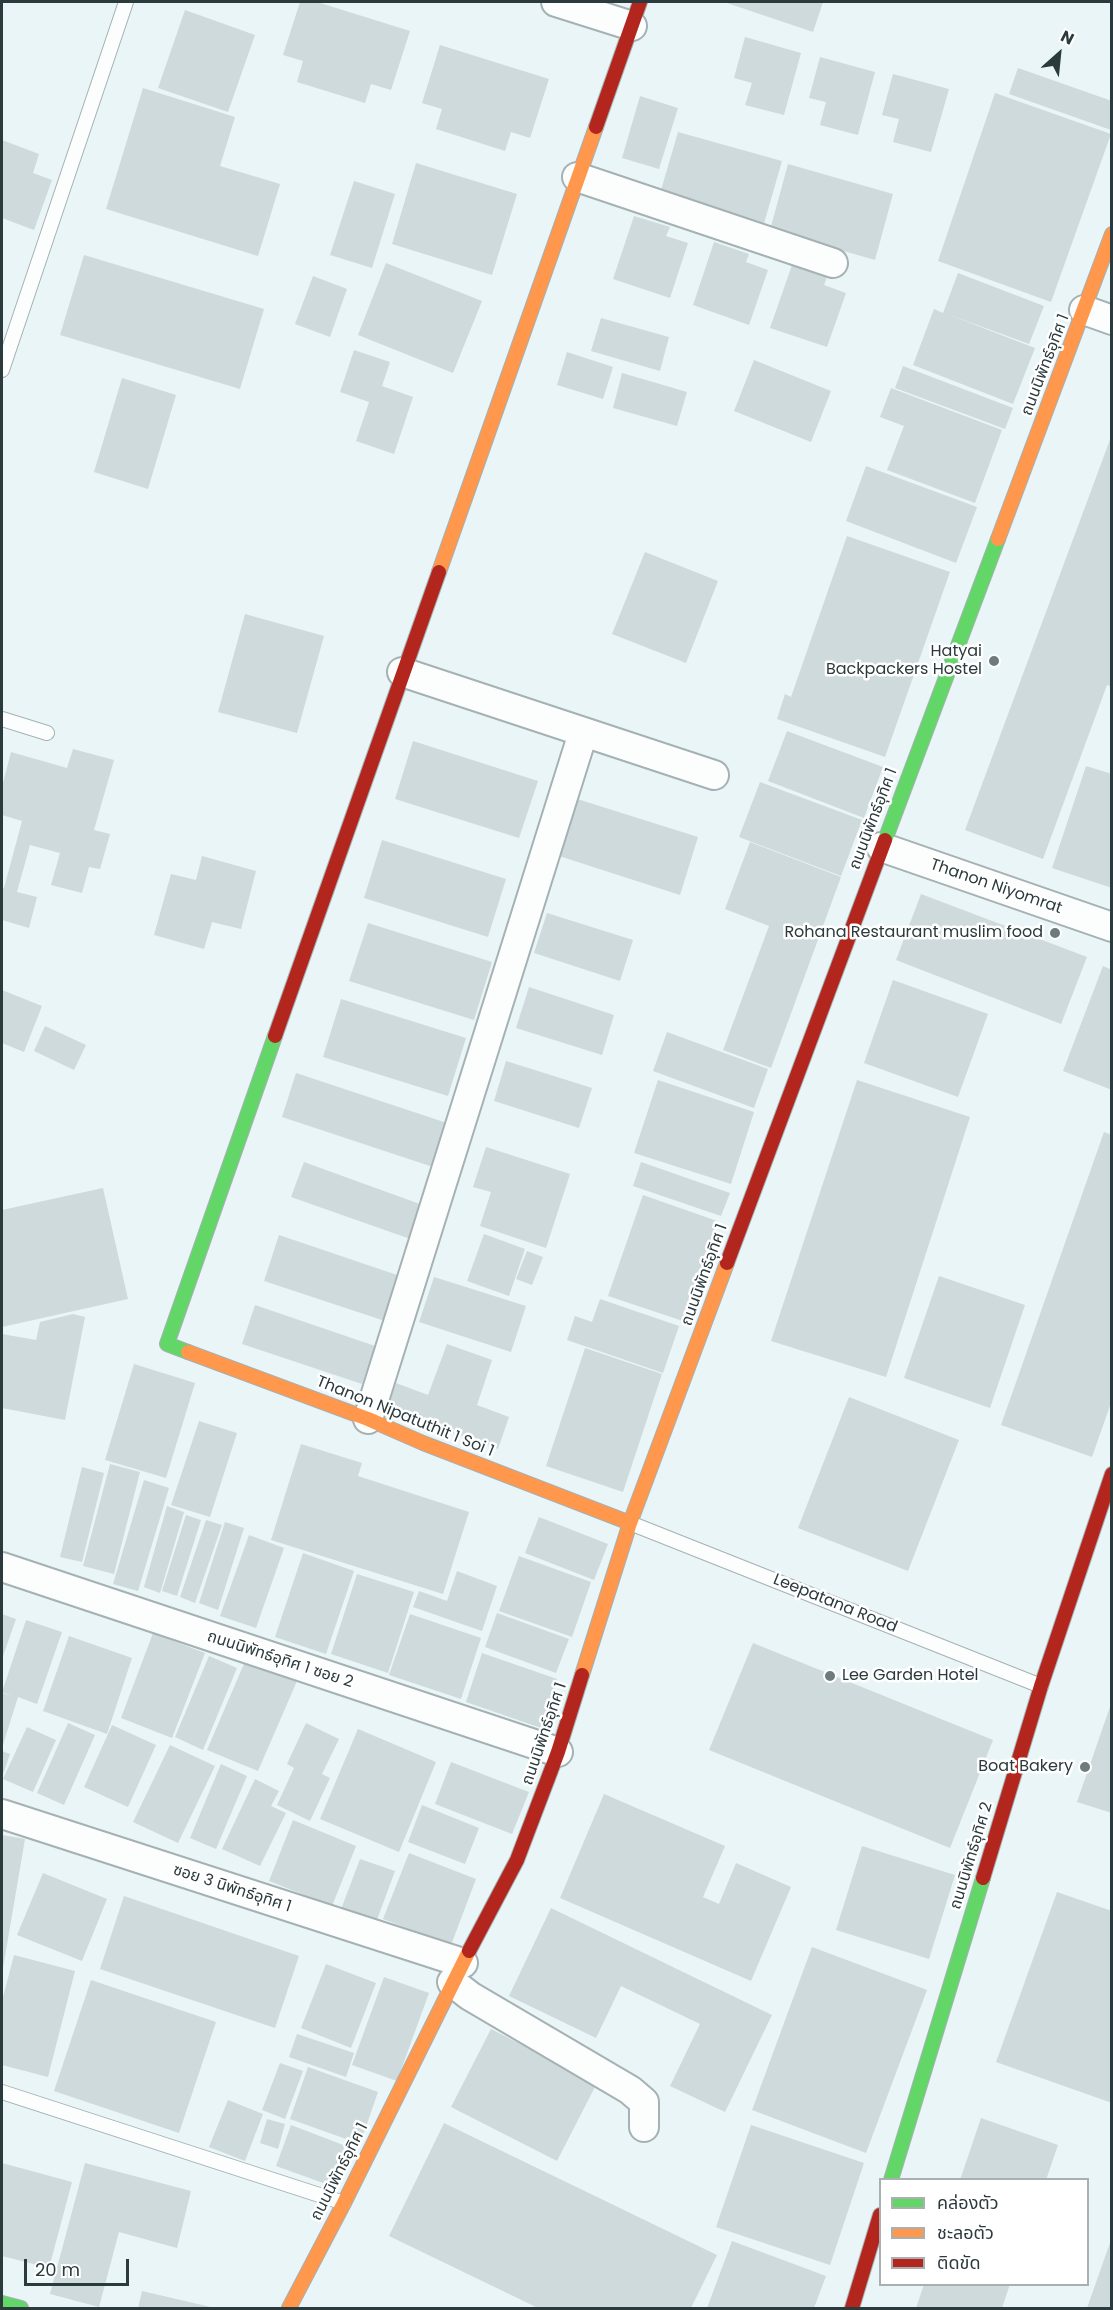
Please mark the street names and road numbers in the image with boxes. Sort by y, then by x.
street label: ถนนนิพัทธ์อุทิศ 1 [1018,312,1074,418]
street label: ถนนนิพัทธ์อุทิศ 1 [846,766,902,872]
street label: Thanon Niyomrat [928,855,1064,919]
street label: ถนนนิพัทธ์อุทิศ 1 [678,1221,732,1329]
street label: Thanon Nipatuthit 1 Soi 1 [313,1373,497,1461]
street label: Leepatana Road [770,1570,900,1638]
street label: ถนนนิพัทธ์อุทิศ 1 ซอย 2 [205,1627,355,1693]
street label: ถนนนิพัทธ์อุทิศ 1 [519,1680,571,1788]
street label: ถนนนิพัทธ์อุทิศ 2 [947,1800,997,1912]
street label: ซอย 3 นิพัทธ์อุทิศ 1 [170,1861,294,1917]
street label: ถนนนิพัทธ์อุทิศ 1 [307,2120,373,2224]

